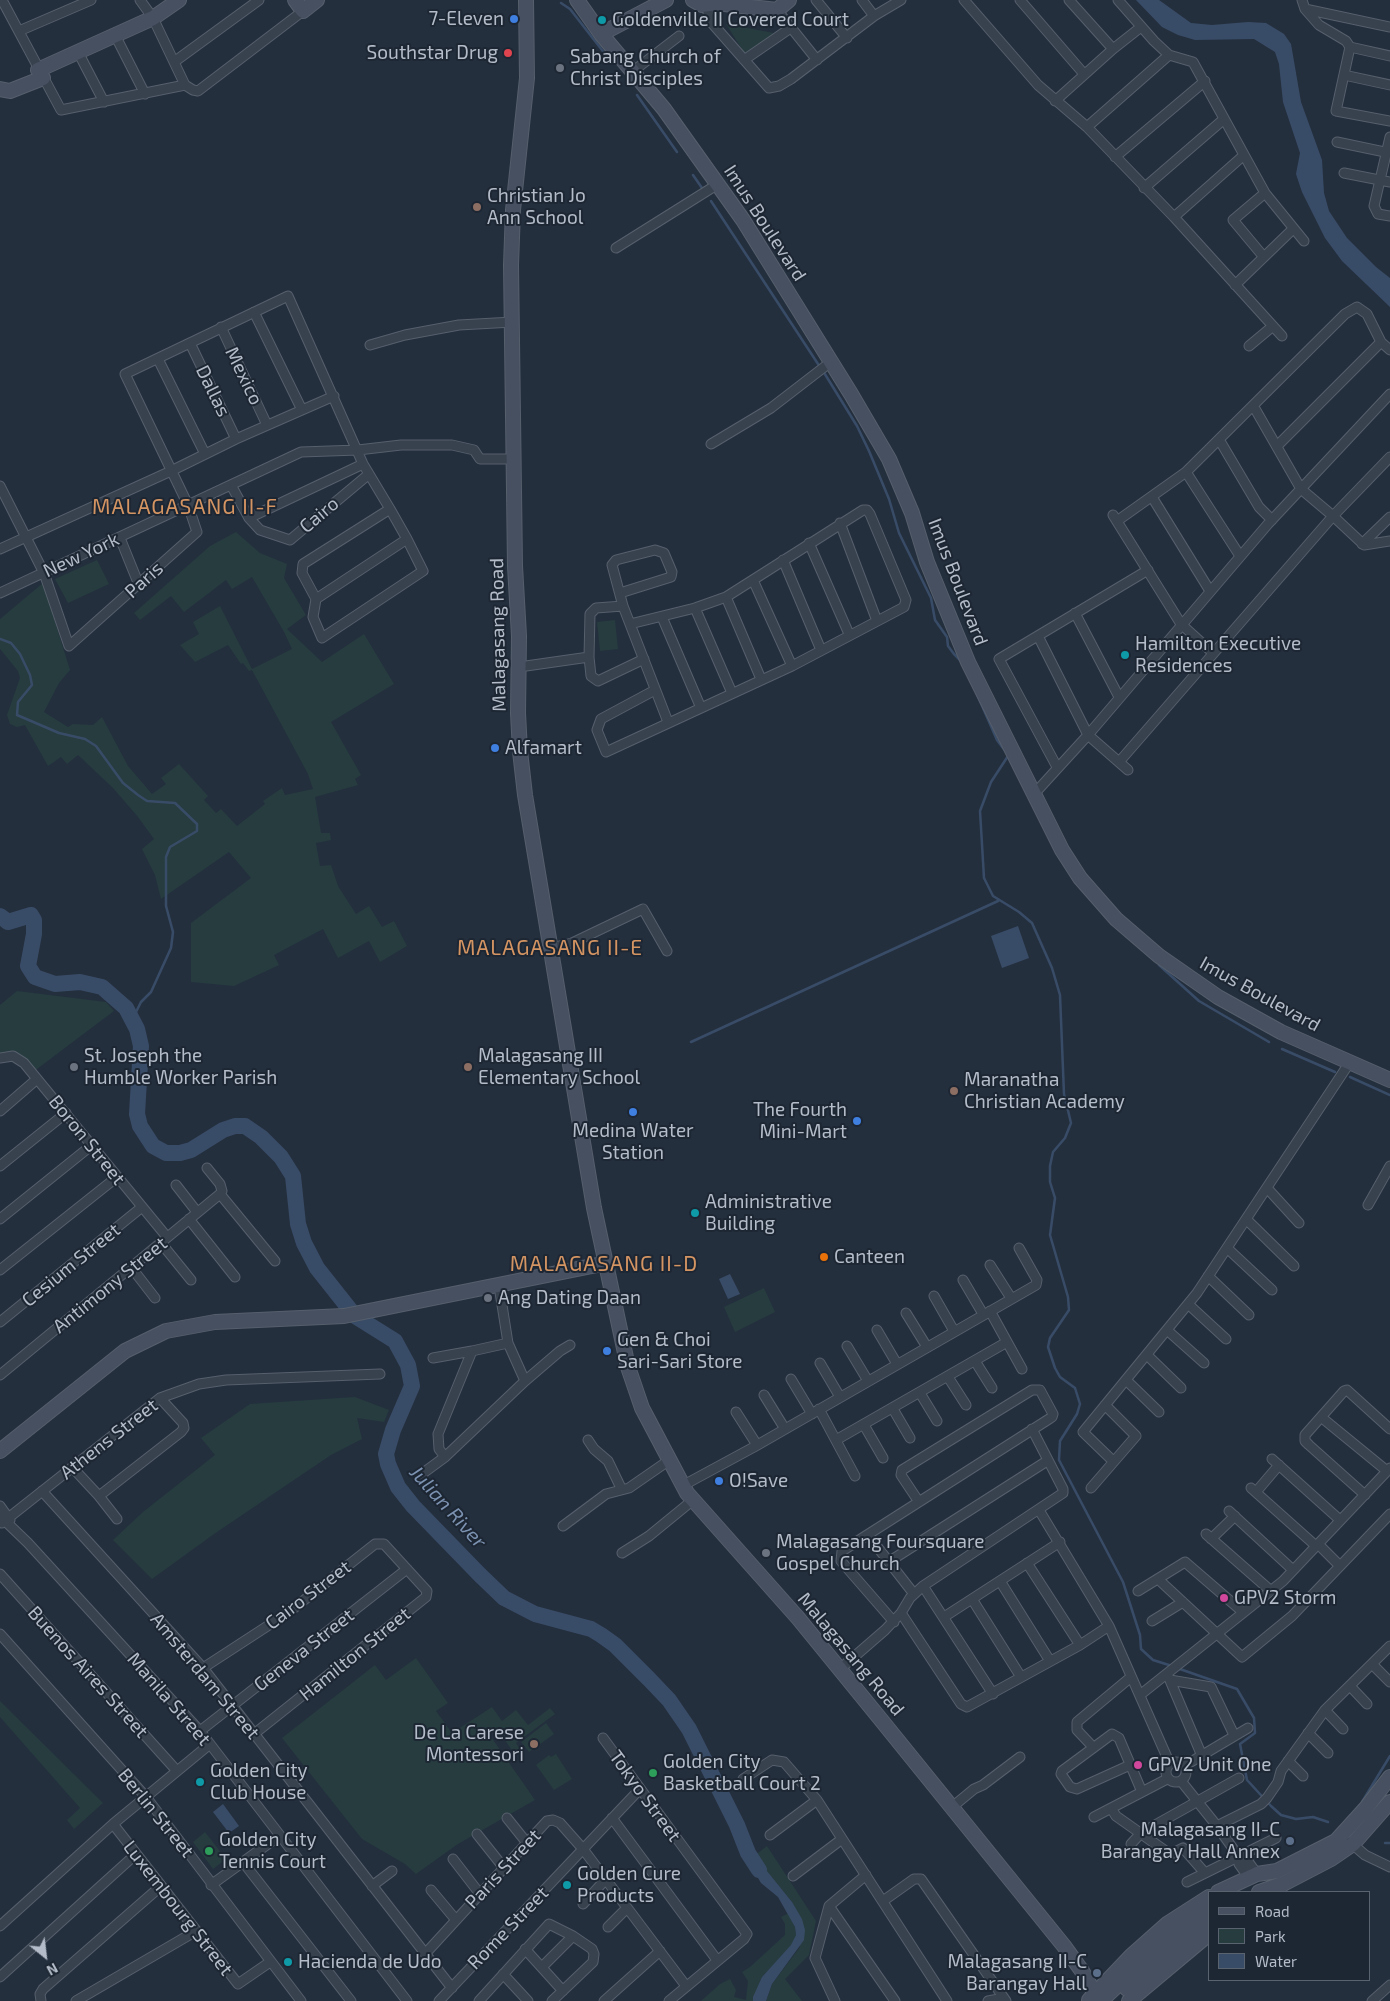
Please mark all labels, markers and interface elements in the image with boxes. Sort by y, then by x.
place label: 7-Eleven [429,8,504,30]
place label: Goldenville II Covered Court [612,9,849,31]
marker: 7-Eleven [508,13,520,25]
marker: Goldenville II Covered Court [596,14,608,26]
place label: Southstar Drug [367,42,498,64]
place label: Sabang Church of Christ Disciples [570,46,721,90]
marker: Southstar Drug [502,47,514,59]
marker: Sabang Church of Christ Disciples [554,62,566,74]
street label: Imus Boulevard [719,160,811,286]
place label: Christian Jo Ann School [487,185,586,229]
marker: Christian Jo Ann School [471,201,483,213]
street label: Mexico [220,343,268,409]
street label: Dallas [191,362,235,420]
street label: Cairo [295,492,343,538]
district label: MALAGASANG II-F [90,494,280,520]
street label: Imus Boulevard [923,515,993,649]
street label: New York [39,528,123,582]
street label: Paris [120,557,168,603]
street label: Malagasang Road [485,558,511,712]
place label: Hamilton Executive Residences [1135,633,1301,677]
marker: Hamilton Executive Residences [1119,649,1131,661]
place label: Alfamart [505,737,582,759]
marker: Alfamart [489,742,501,754]
district label: MALAGASANG II-E [455,935,645,961]
street label: Imus Boulevard [1196,951,1324,1037]
place label: St. Joseph the Humble Worker Parish [84,1045,277,1089]
place label: Malagasang III Elementary School [478,1045,640,1089]
marker: St. Joseph the Humble Worker Parish [68,1061,80,1073]
marker: Malagasang III Elementary School [462,1061,474,1073]
place label: Maranatha Christian Academy [964,1069,1125,1113]
marker: Maranatha Christian Academy [948,1085,960,1097]
street label: Boron Street [44,1091,130,1189]
place label: The Fourth Mini-Mart [753,1099,847,1143]
marker: Medina Water Station [627,1106,639,1118]
marker: The Fourth Mini-Mart [851,1115,863,1127]
place label: Medina Water Station [572,1120,694,1164]
place label: Administrative Building [705,1191,832,1235]
marker: Administrative Building [689,1207,701,1219]
street label: Cesium Street [17,1218,125,1312]
street label: Antimony Street [48,1232,172,1338]
place label: Canteen [834,1246,905,1268]
district label: MALAGASANG II-D [508,1251,700,1277]
marker: Canteen [818,1251,830,1263]
place label: Ang Dating Daan [498,1287,641,1309]
marker: Ang Dating Daan [482,1292,494,1304]
place label: Gen & Choi Sari-Sari Store [617,1329,743,1373]
marker: Gen & Choi Sari-Sari Store [601,1345,613,1357]
street label: Athens Street [56,1394,162,1484]
water label: Julian River [405,1461,491,1553]
place label: O!Save [729,1470,788,1492]
marker: O!Save [713,1475,725,1487]
place label: Malagasang Foursquare Gospel Church [776,1531,985,1575]
marker: Malagasang Foursquare Gospel Church [760,1547,772,1559]
street label: Cairo Street [261,1555,355,1635]
place label: GPV2 Storm [1234,1587,1336,1609]
street label: Malagasang Road [793,1588,909,1720]
marker: GPV2 Storm [1218,1592,1230,1604]
street label: Buenos Aires Street [23,1601,153,1743]
street label: Hamilton Street [295,1602,415,1706]
street label: Geneva Street [249,1604,359,1696]
street label: Amsterdam Street [145,1608,265,1744]
street label: Manila Street [122,1648,216,1750]
place label: De La Carese Montessori [414,1722,524,1766]
marker: De La Carese Montessori [528,1738,540,1750]
street label: Tokyo Street [604,1746,686,1846]
place label: Golden City Basketball Court 2 [663,1751,821,1795]
place label: GPV2 Unit One [1148,1754,1271,1776]
marker: GPV2 Unit One [1132,1759,1144,1771]
place label: Golden City Club House [210,1760,308,1804]
street label: Berlin Street [113,1764,199,1862]
marker: Golden City Basketball Court 2 [647,1767,659,1779]
marker: Golden City Club House [194,1776,206,1788]
place label: Malagasang II-C Barangay Hall Annex [1101,1819,1280,1863]
street label: Paris Street [460,1824,546,1914]
place label: Golden City Tennis Court [219,1829,326,1873]
marker: Malagasang II-C Barangay Hall Annex [1284,1835,1296,1847]
street label: Luxembourg Street [118,1836,238,1980]
marker: Golden City Tennis Court [203,1845,215,1857]
place label: Golden Cure Products [577,1863,681,1907]
marker: Golden Cure Products [561,1879,573,1891]
street label: Rome Street [463,1882,553,1974]
legend [1208,1891,1370,1981]
text: Road [1255,1902,1290,1920]
text: Park [1255,1927,1286,1945]
north arrow [20,1931,70,1981]
place label: Hacienda de Udo [298,1951,442,1973]
place label: Malagasang II-C Barangay Hall [948,1951,1087,1995]
text: Water [1255,1952,1297,1970]
marker: Hacienda de Udo [282,1956,294,1968]
text: N [44,1960,61,1979]
marker: Malagasang II-C Barangay Hall [1091,1967,1103,1979]

